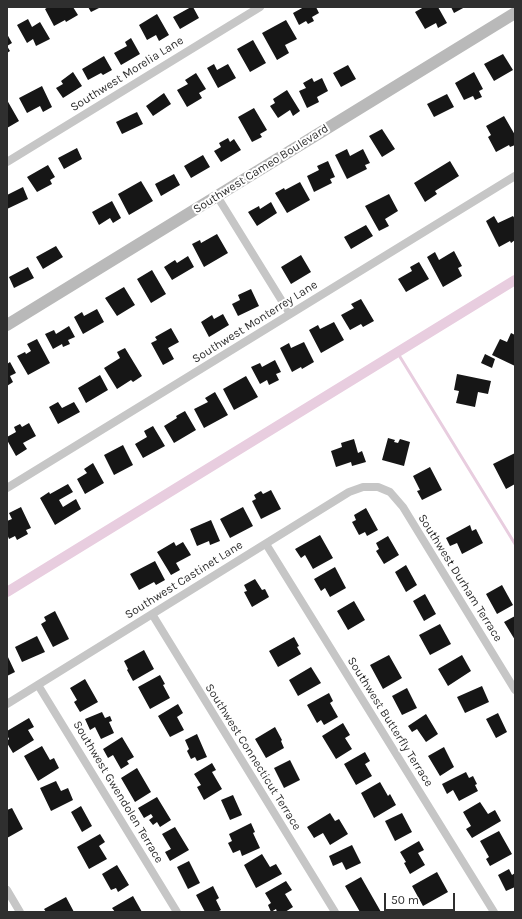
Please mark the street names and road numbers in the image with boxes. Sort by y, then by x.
street label: Southwest Morelia Lane [68,33,186,115]
street label: Southwest Cameo Boulevard [191,121,331,217]
street label: Southwest Monterrey Lane [190,278,320,366]
street label: Southwest Durham Terrace [415,512,505,644]
street label: Southwest Castinet Lane [122,538,246,622]
street label: Southwest Butterfly Terrace [344,654,436,790]
street label: Southwest Connecticut Terrace [202,681,304,833]
street label: Southwest Gwendolen Terrace [70,718,166,866]

